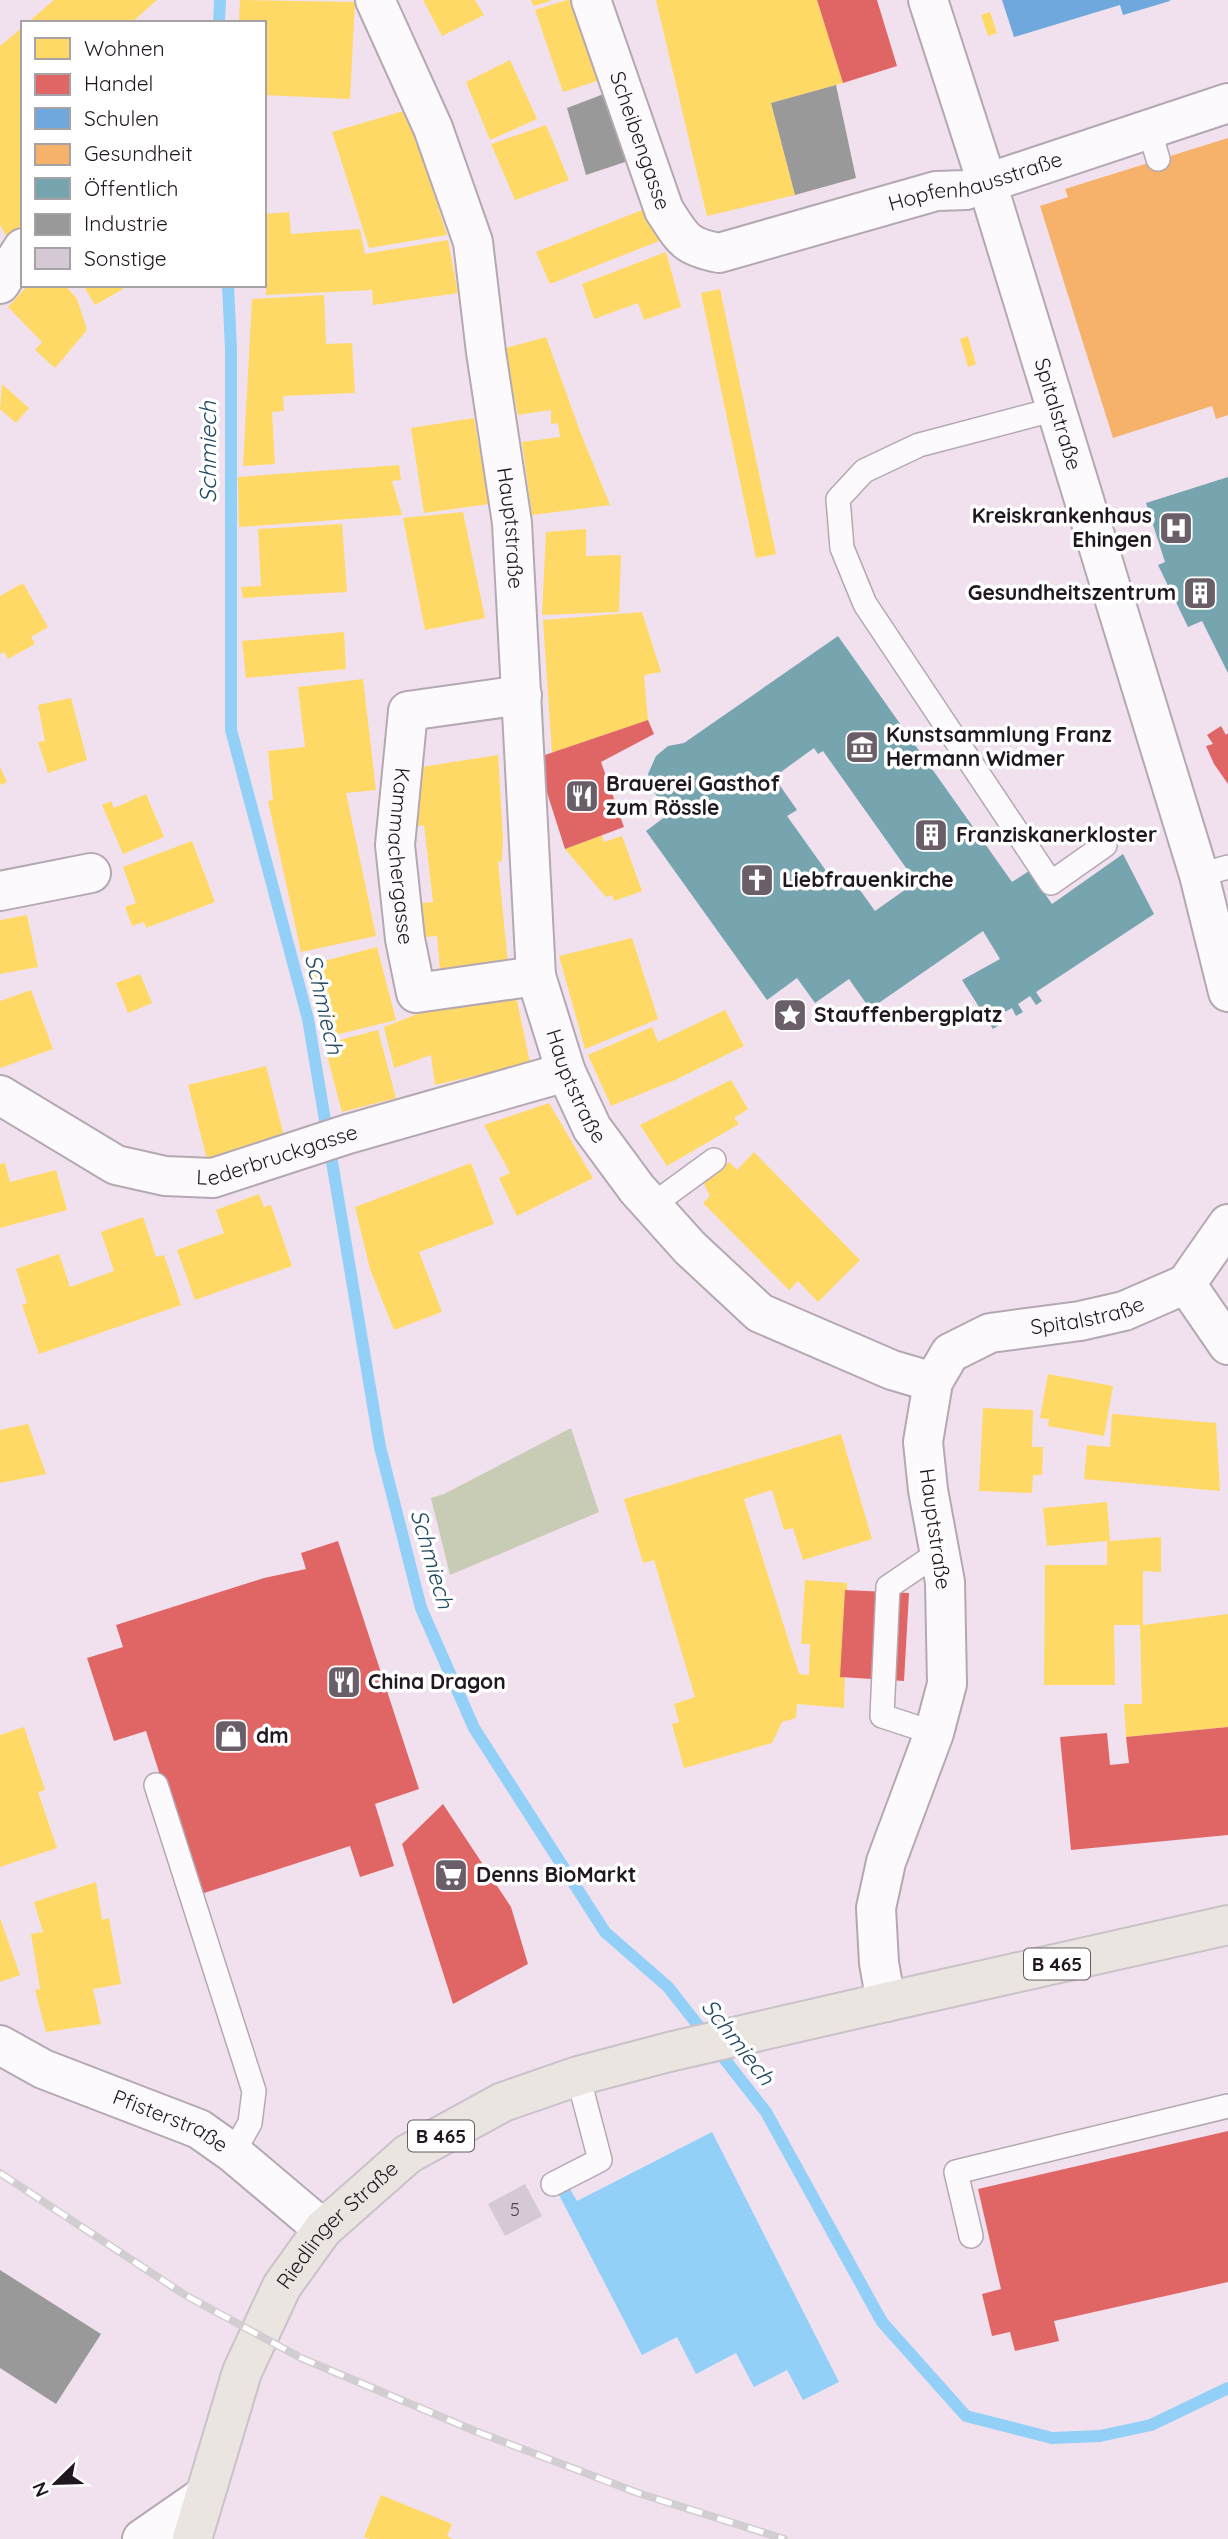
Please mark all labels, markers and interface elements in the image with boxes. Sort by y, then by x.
legend [21,21,266,287]
text: Wohnen [84,35,165,61]
street label: Scheibengasse [605,68,677,213]
text: Handel [84,70,153,96]
text: Schulen [84,105,159,131]
text: Gesundheit [84,140,193,166]
street label: Hopfenhausstraße [885,145,1065,216]
text: Öffentlich [84,175,178,201]
text: Industrie [84,210,168,236]
text: Sonstige [84,245,167,271]
street label: Spitalstraße [1029,355,1088,473]
water label: Schmiech [193,400,222,503]
street label: Hauptstraße [492,465,529,590]
place label: Kreiskrankenhaus Ehingen [972,502,1152,552]
hospital icon: Kreiskrankenhaus Ehingen [1157,509,1195,547]
building icon: Gesundheitszentrum [1181,574,1219,612]
place label: Gesundheitszentrum [968,579,1176,605]
place label: Kunstsammlung Franz Hermann Widmer [886,721,1112,771]
museum icon: Kunstsammlung Franz Hermann Widmer [843,728,881,766]
street label: Kammachergasse [383,767,420,946]
place label: Brauerei Gasthof zum Rössle [606,770,780,820]
restaurant icon: Brauerei Gasthof zum Rössle [563,777,601,815]
building icon: Franziskanerkloster [912,816,950,854]
place label: Franziskanerkloster [956,821,1157,847]
church icon: Liebfrauenkirche [738,861,776,899]
place label: Liebfrauenkirche [782,866,954,892]
water label: Schmiech [299,951,350,1058]
place icon: Stauffenbergplatz [771,996,809,1034]
place label: Stauffenbergplatz [814,1001,1002,1027]
street label: Hauptstraße [541,1026,613,1148]
street label: Lederbruckgasse [196,1118,360,1191]
street label: Spitalstraße [1029,1290,1148,1339]
street label: Hauptstraße [915,1467,957,1591]
water label: Schmiech [405,1506,461,1613]
restaurant icon: China Dragon [325,1663,363,1701]
place label: China Dragon [368,1668,506,1694]
shop icon: dm [212,1717,250,1755]
place label: dm [256,1722,289,1748]
supermarket icon: Denns BioMarkt [432,1856,470,1894]
place label: Denns BioMarkt [476,1861,636,1887]
road number: B 465 [1024,1948,1090,1980]
water label: Schmiech [696,1993,782,2091]
street label: Pfisterstraße [110,2083,234,2157]
road number: B 465 [408,2120,474,2152]
street label: Riedlinger Straße [270,2155,403,2294]
house number: 5 [510,2198,520,2221]
north arrow [21,2448,91,2518]
text: N [27,2479,54,2501]

